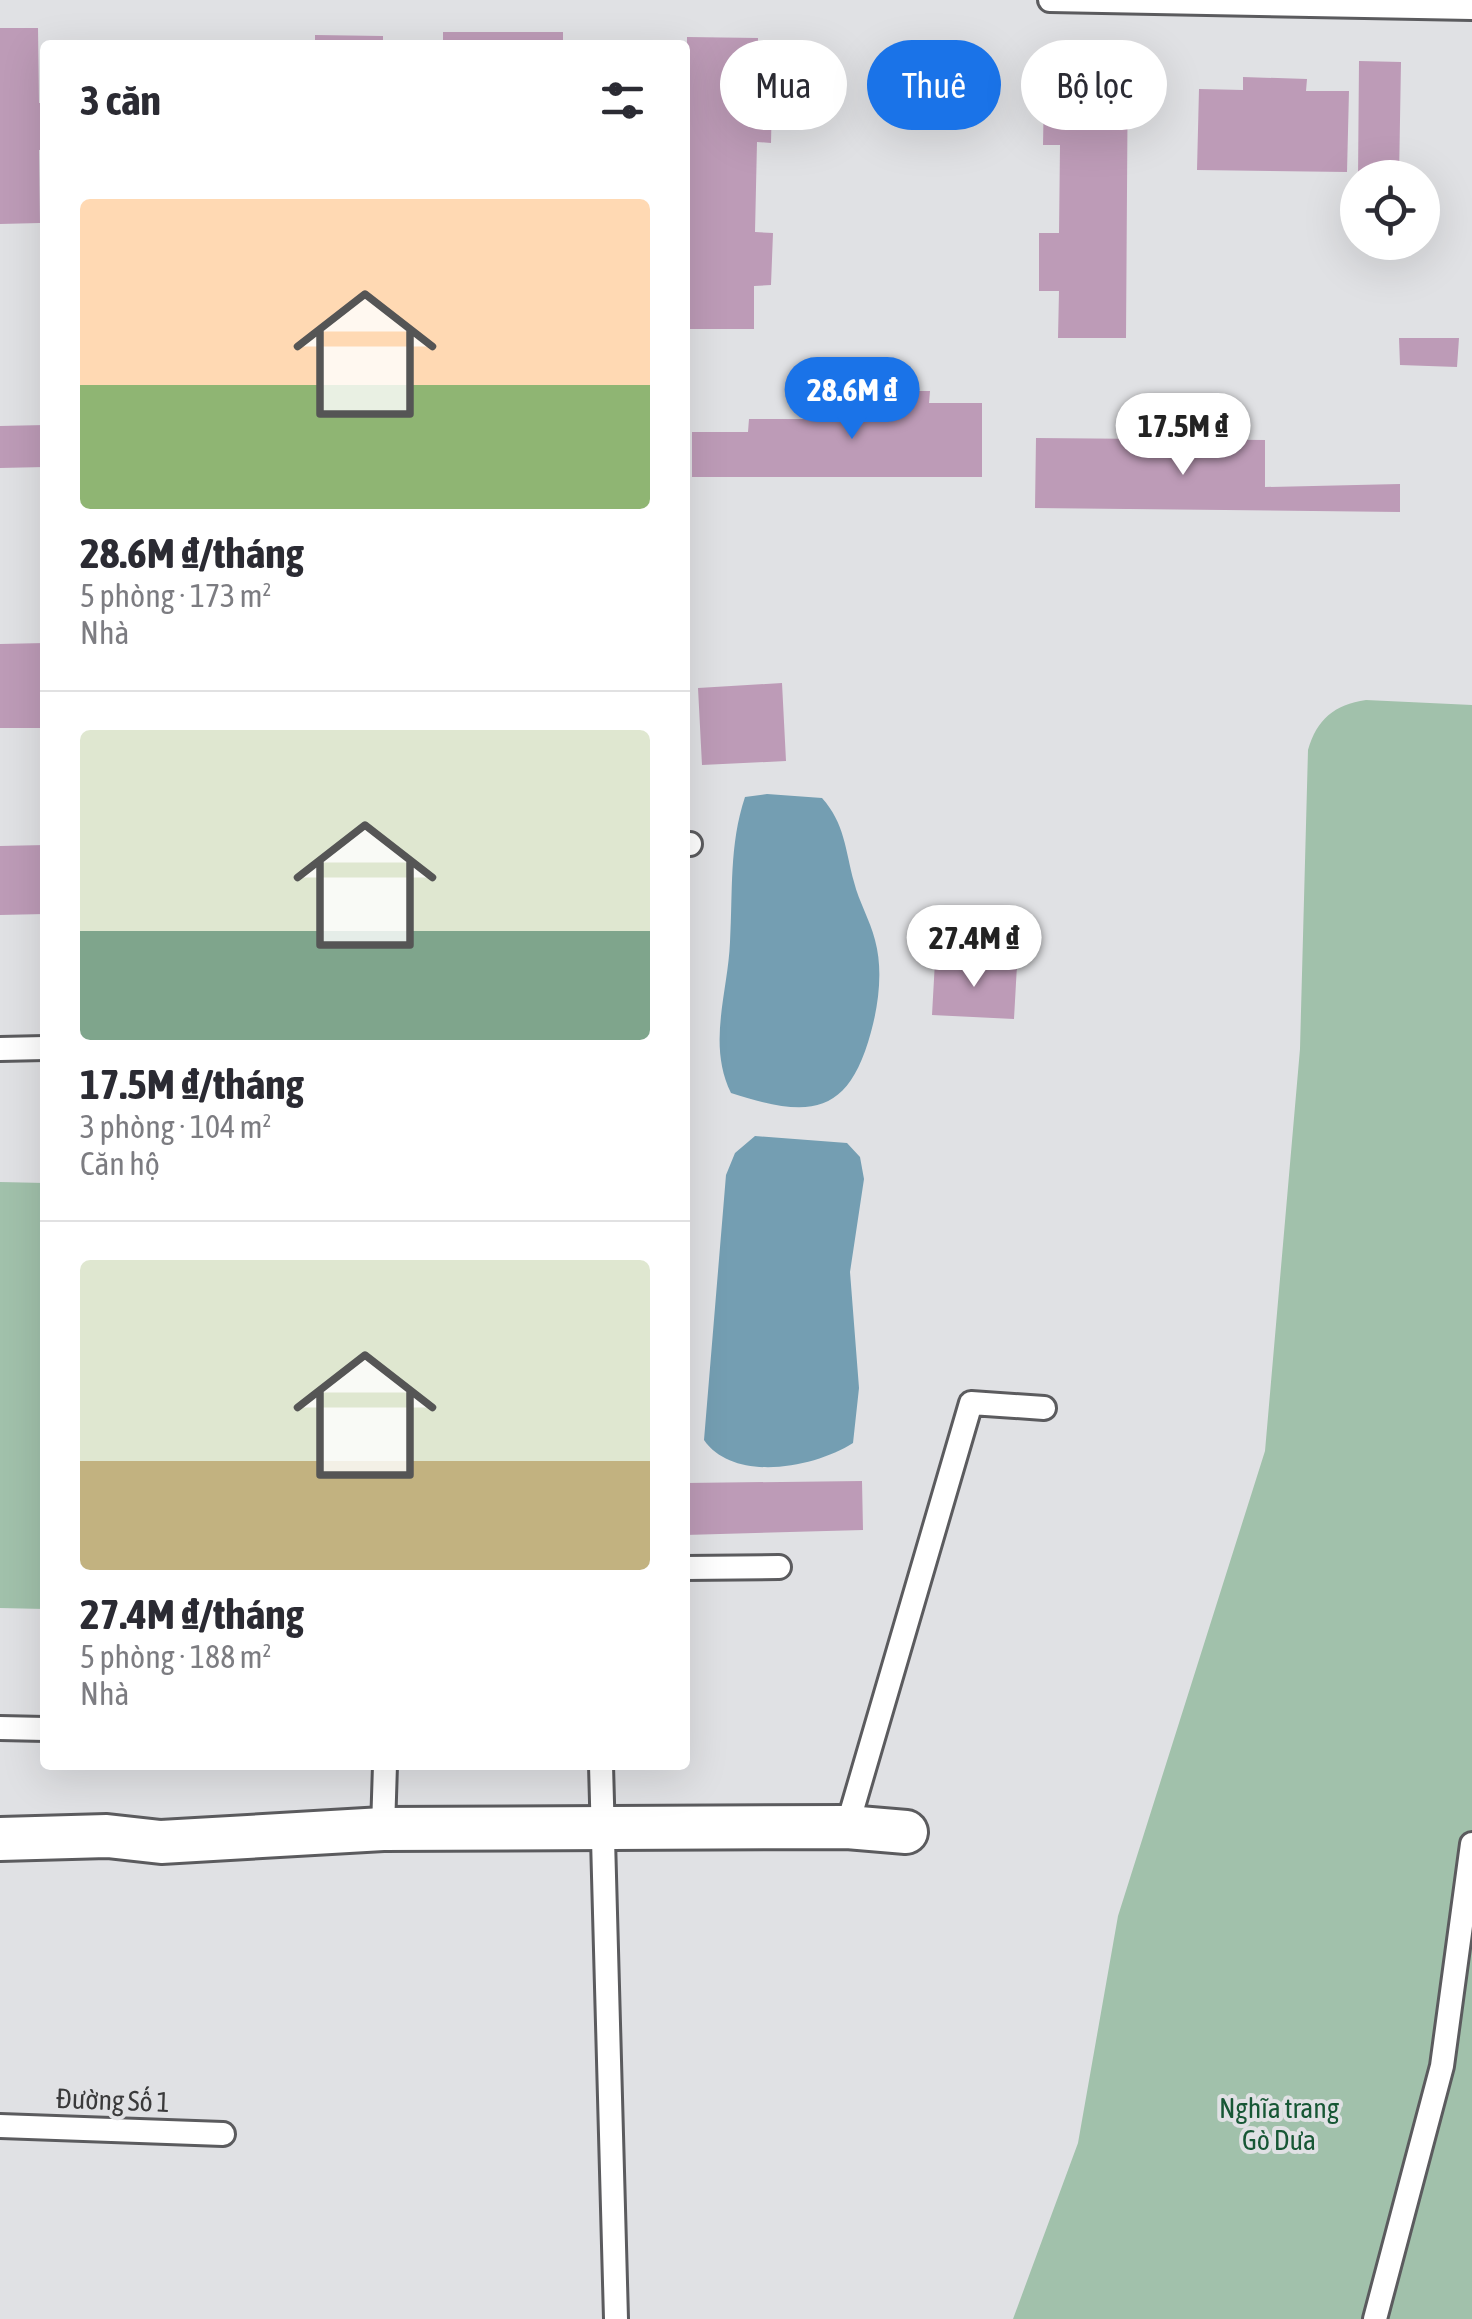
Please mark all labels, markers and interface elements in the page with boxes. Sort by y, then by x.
chip: Mua [720,40,847,130]
chip: Thuê [867,40,1001,130]
chip: Bộ lọc [1021,40,1167,130]
icon: filters [595,73,650,128]
text: 3 căn [80,76,161,124]
map controls [1340,160,1440,260]
button: locate [1340,160,1440,260]
icon: home [275,264,455,444]
pin: 28.6M ₫ [760,357,944,442]
text: 28.6M ₫ [807,371,897,408]
pin: 17.5M ₫ [1091,393,1275,478]
text: 17.5M ₫ [1138,407,1228,444]
text: 28.6M ₫/tháng [80,529,304,577]
text: 5 phòng · 173 m² [80,577,272,614]
text: Nhà [80,614,129,651]
icon: home [275,795,455,975]
pin: 27.4M ₫ [882,905,1066,990]
text: 27.4M ₫ [929,919,1019,956]
text: 17.5M ₫/tháng [80,1060,304,1108]
text: 3 phòng · 104 m² [80,1108,272,1145]
text: Căn hộ [80,1145,160,1182]
icon: home [275,1325,455,1505]
text: 27.4M ₫/tháng [80,1590,304,1638]
text: 5 phòng · 188 m² [80,1638,272,1675]
text: Nhà [80,1675,129,1712]
street label: Đường Số 1 [56,2082,170,2118]
park label: Nghĩa trang Gò Dưa [1219,2092,1339,2156]

